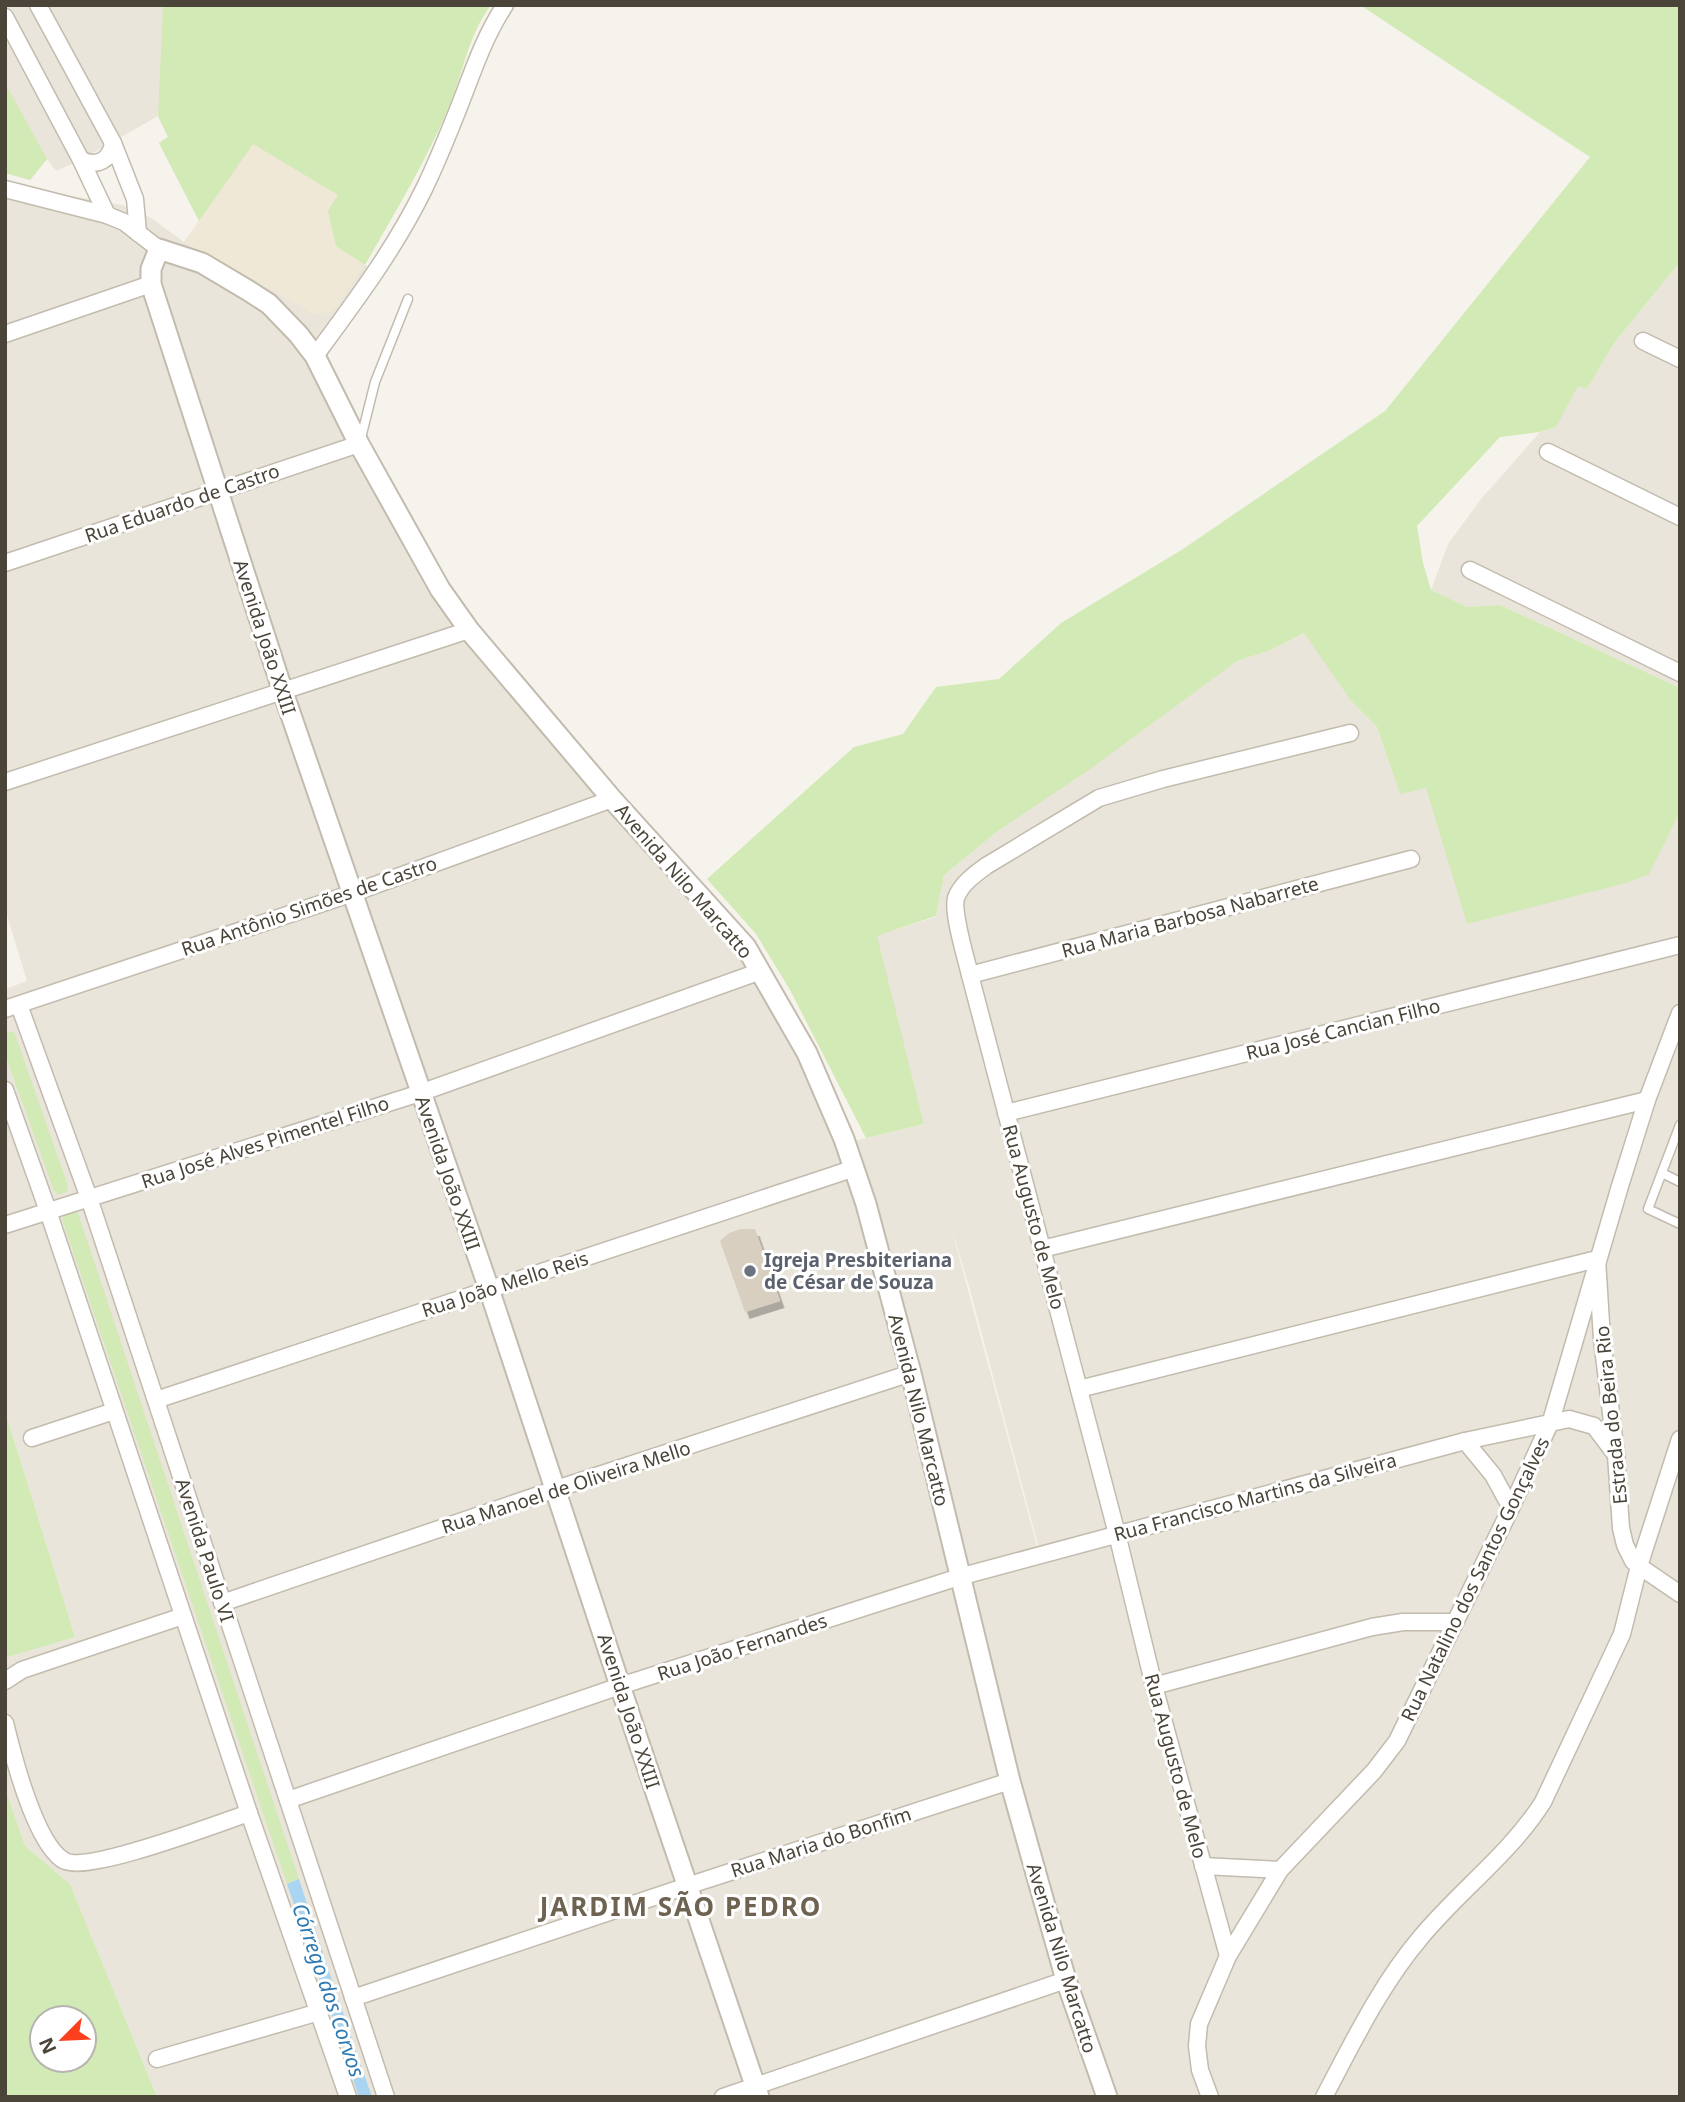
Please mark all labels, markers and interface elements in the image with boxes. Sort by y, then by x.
street label: Rua Eduardo de Castro [81,457,283,549]
street label: Avenida João XXIII [228,556,302,718]
street label: Avenida Nilo Marcatto [609,798,759,964]
street label: Rua Antônio Simões de Castro [178,850,440,962]
street label: Rua Maria Barbosa Nabarrete [1059,870,1321,964]
street label: Rua José Cancian Filho [1243,992,1443,1066]
street label: Rua José Alves Pimentel Filho [138,1090,392,1194]
street label: Avenida João XXIII [409,1092,487,1254]
street label: Rua Augusto de Melo [997,1122,1071,1312]
street label: Rua João Mello Reis [418,1245,592,1323]
place label: Igreja Presbiteriana de César de Souza [764,1247,952,1295]
marker: Igreja Presbiteriana de César de Souza [742,1263,758,1279]
street label: Avenida Nilo Marcatto [883,1311,955,1509]
street label: Estrada do Beira Rio [1589,1324,1633,1506]
street label: Rua Natalino dos Santos Gonçalves [1395,1432,1555,1726]
street label: Rua Manoel de Oliveira Mello [438,1434,694,1540]
street label: Rua Francisco Martins da Silveira [1111,1447,1399,1547]
street label: Avenida Paulo VI [170,1475,240,1625]
street label: Rua João Fernandes [654,1607,830,1687]
street label: Avenida João XXIII [592,1630,666,1792]
street label: Rua Augusto de Melo [1139,1671,1213,1861]
street label: Rua Maria do Bonfim [727,1801,915,1883]
street label: Avenida Nilo Marcatto [1021,1860,1103,2056]
district label: JARDIM SÃO PEDRO [538,1888,822,1924]
water label: Córrego dos Corvos [286,1899,372,2081]
north arrow [28,2004,98,2074]
text: N [32,2034,62,2058]

